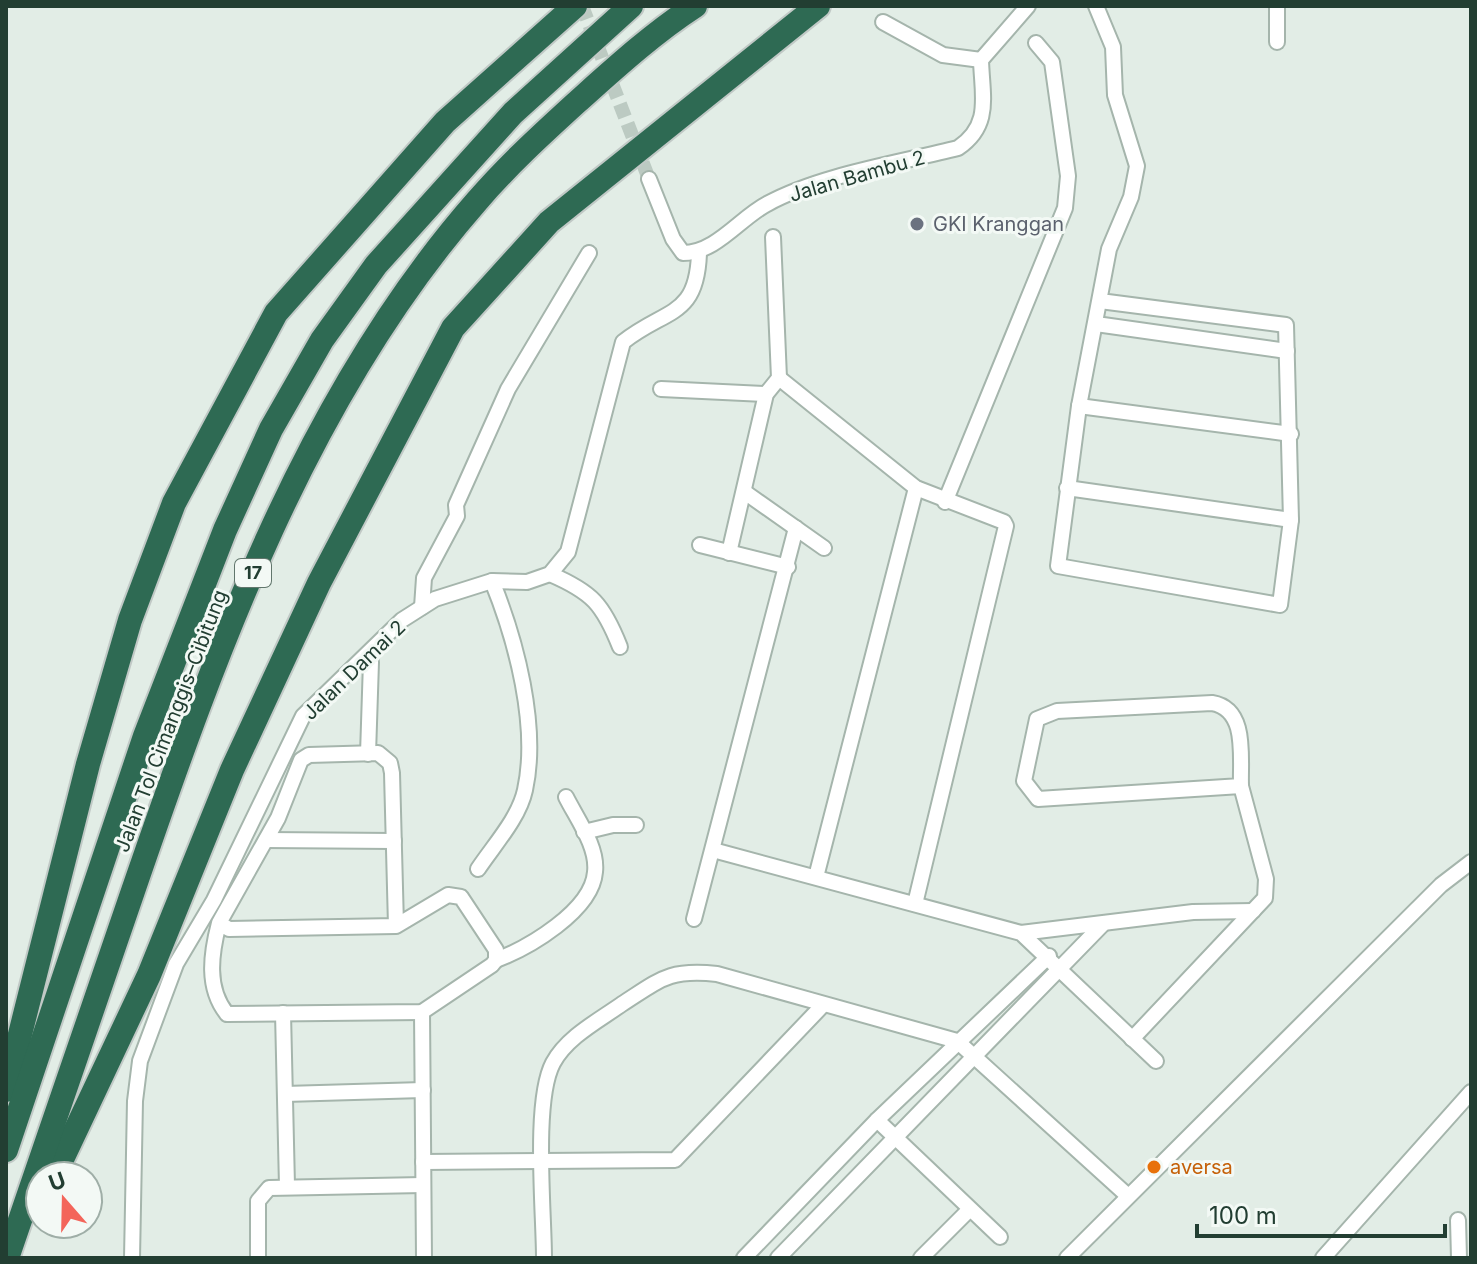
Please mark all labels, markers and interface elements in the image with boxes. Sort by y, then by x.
street label: Jalan Bambu 2 [786,145,928,207]
place label: GKI Kranggan [933,212,1064,236]
marker: GKI Kranggan [908,215,926,233]
road number: 17 [235,559,271,587]
street label: Jalan Tol Cimanggis–Cibitung [110,587,232,855]
street label: Jalan Damai 2 [298,615,410,725]
place label: aversa [1170,1155,1233,1179]
marker: aversa [1145,1158,1163,1176]
north arrow [24,1160,104,1240]
text: U [45,1166,69,1196]
scale bar [1197,1188,1445,1238]
text: 100 m [1209,1201,1277,1230]

